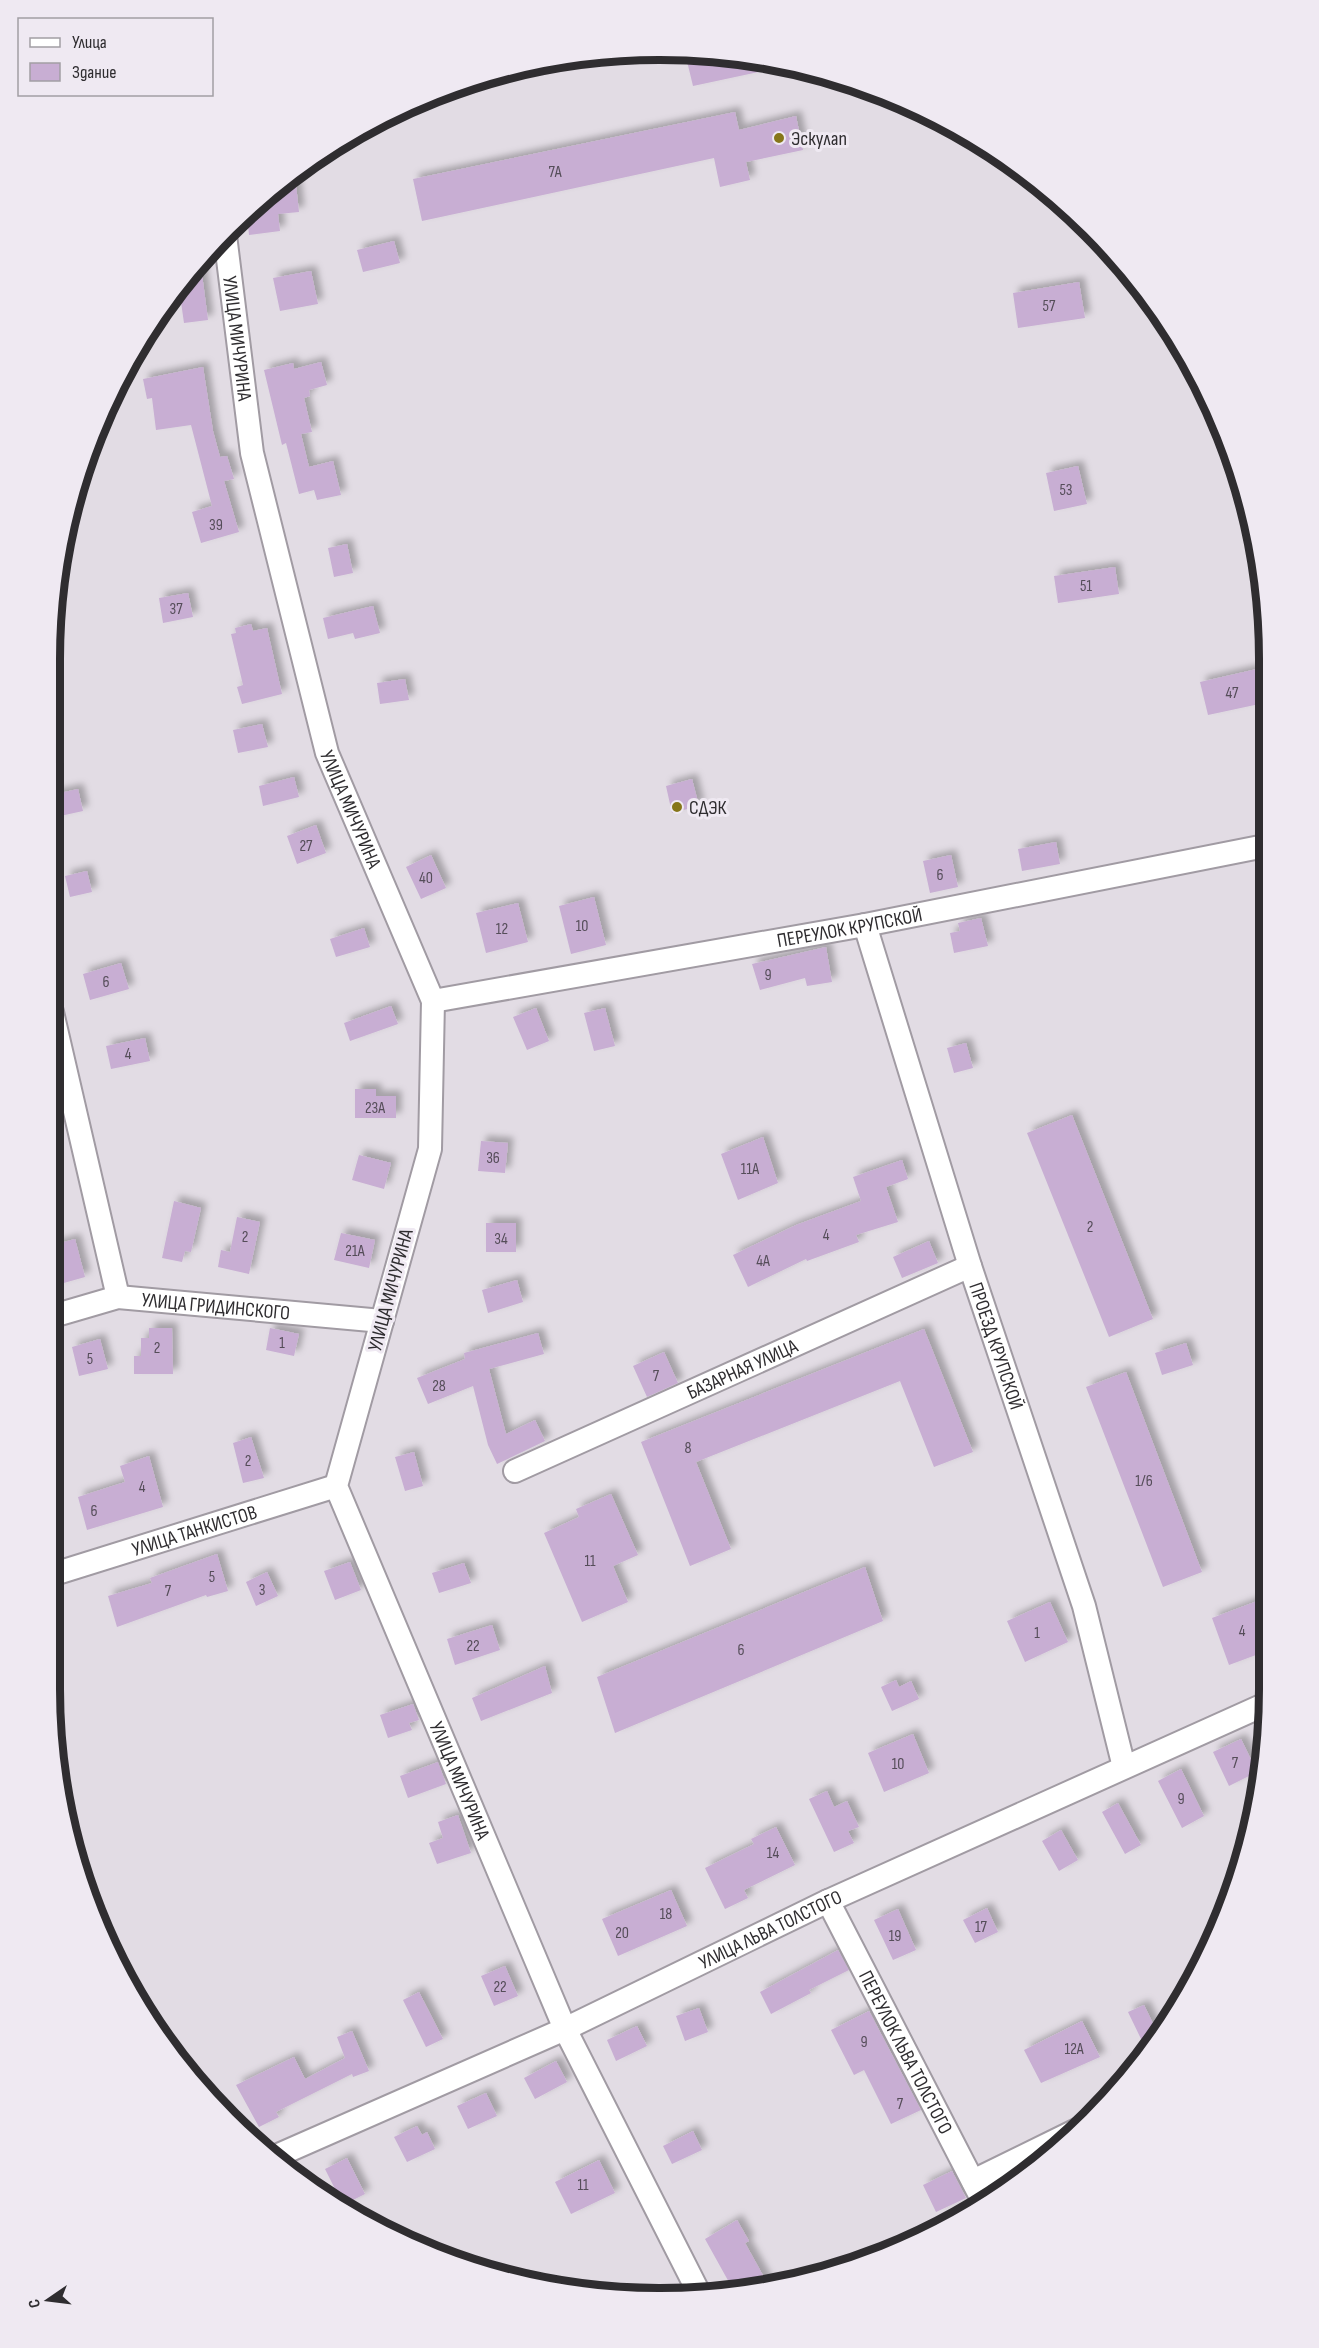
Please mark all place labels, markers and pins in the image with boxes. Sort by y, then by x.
place label: Эскулап [791,127,847,151]
marker: Эскулап [772,131,786,145]
place label: СДЭК [689,796,727,820]
marker: СДЭК [670,800,684,814]

